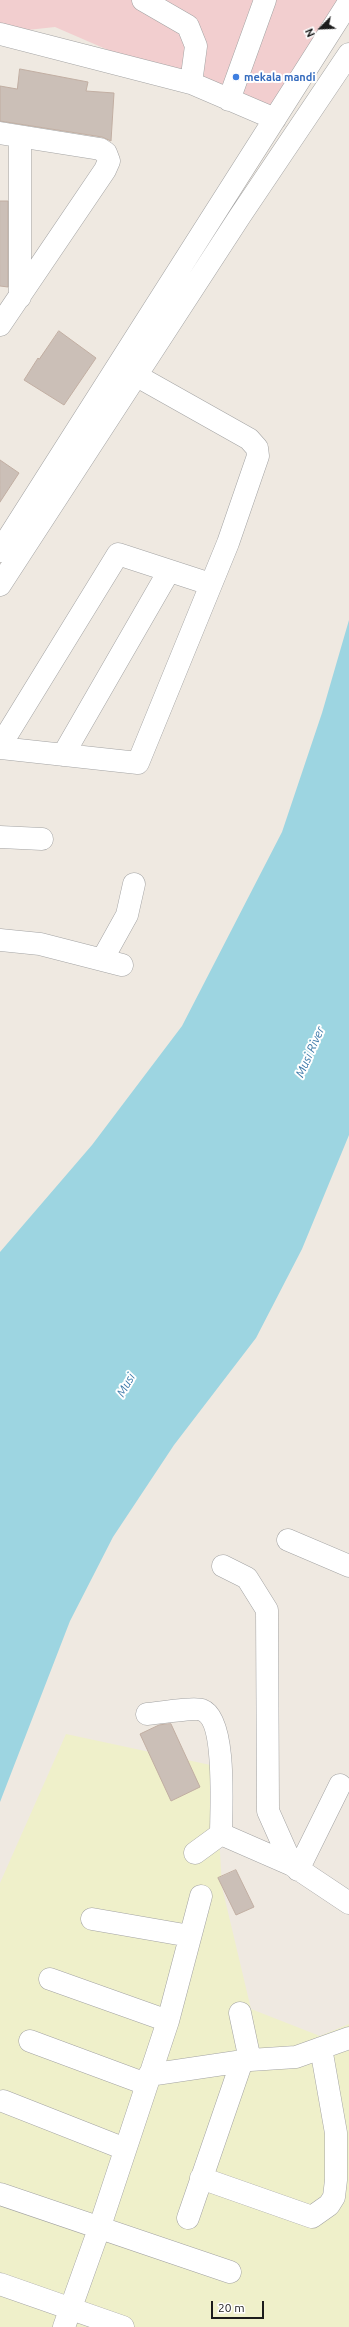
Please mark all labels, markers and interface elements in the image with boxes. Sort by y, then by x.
north arrow [301,8,341,48]
text: N [303,27,317,39]
place label: mekala mandi [244,70,315,84]
marker: mekala mandi [231,72,241,82]
water label: Musi River [292,1024,328,1080]
water label: Musi [114,1371,138,1399]
scale bar [213,2293,266,2319]
text: 20 m [218,2301,245,2314]

